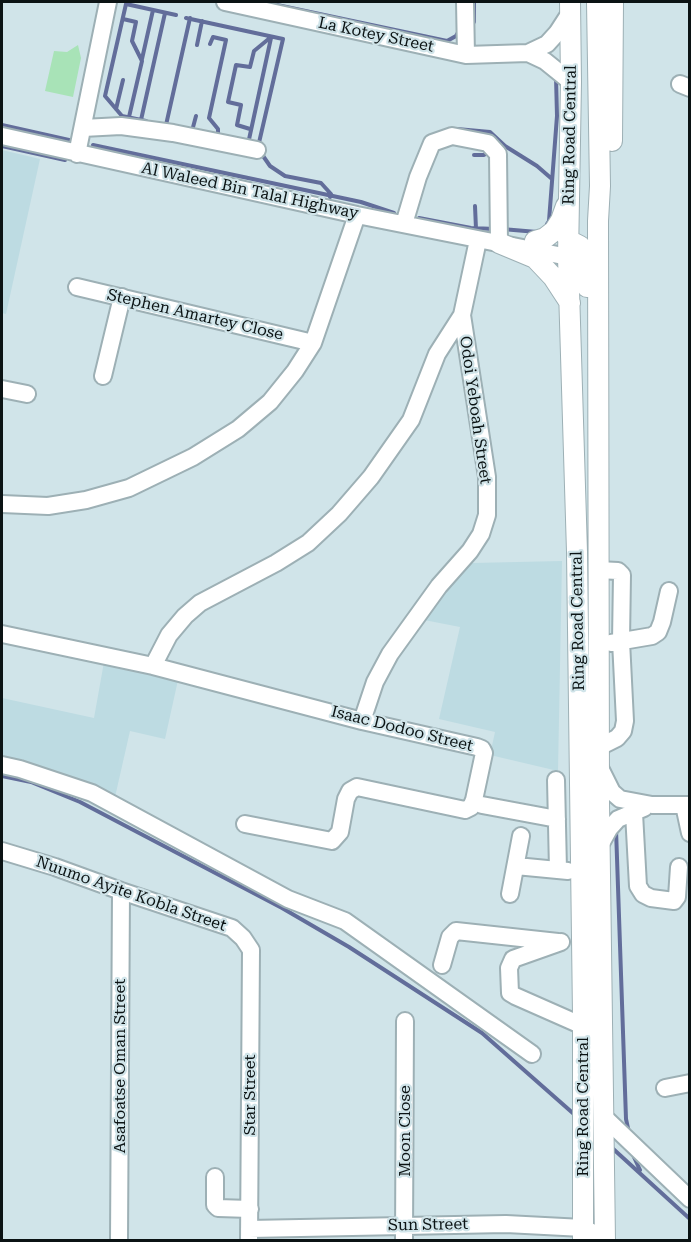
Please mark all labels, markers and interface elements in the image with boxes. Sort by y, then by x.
street label: La Kotey Street [316,13,436,57]
street label: Ring Road Central [559,65,581,205]
street label: Al Waleed Bin Talal Highway [140,159,360,223]
street label: Stephen Amartey Close [105,285,285,345]
street label: Odoi Yeboah Street [455,335,495,485]
street label: Ring Road Central [567,551,589,691]
street label: Isaac Dodoo Street [329,702,475,756]
street label: Nuumo Ayite Kobla Street [33,852,229,936]
street label: Asafoatse Oman Street [110,979,130,1153]
street label: Ring Road Central [573,1037,593,1177]
street label: Star Street [240,1055,260,1135]
street label: Moon Close [395,1085,415,1177]
street label: Sun Street [388,1215,468,1235]

